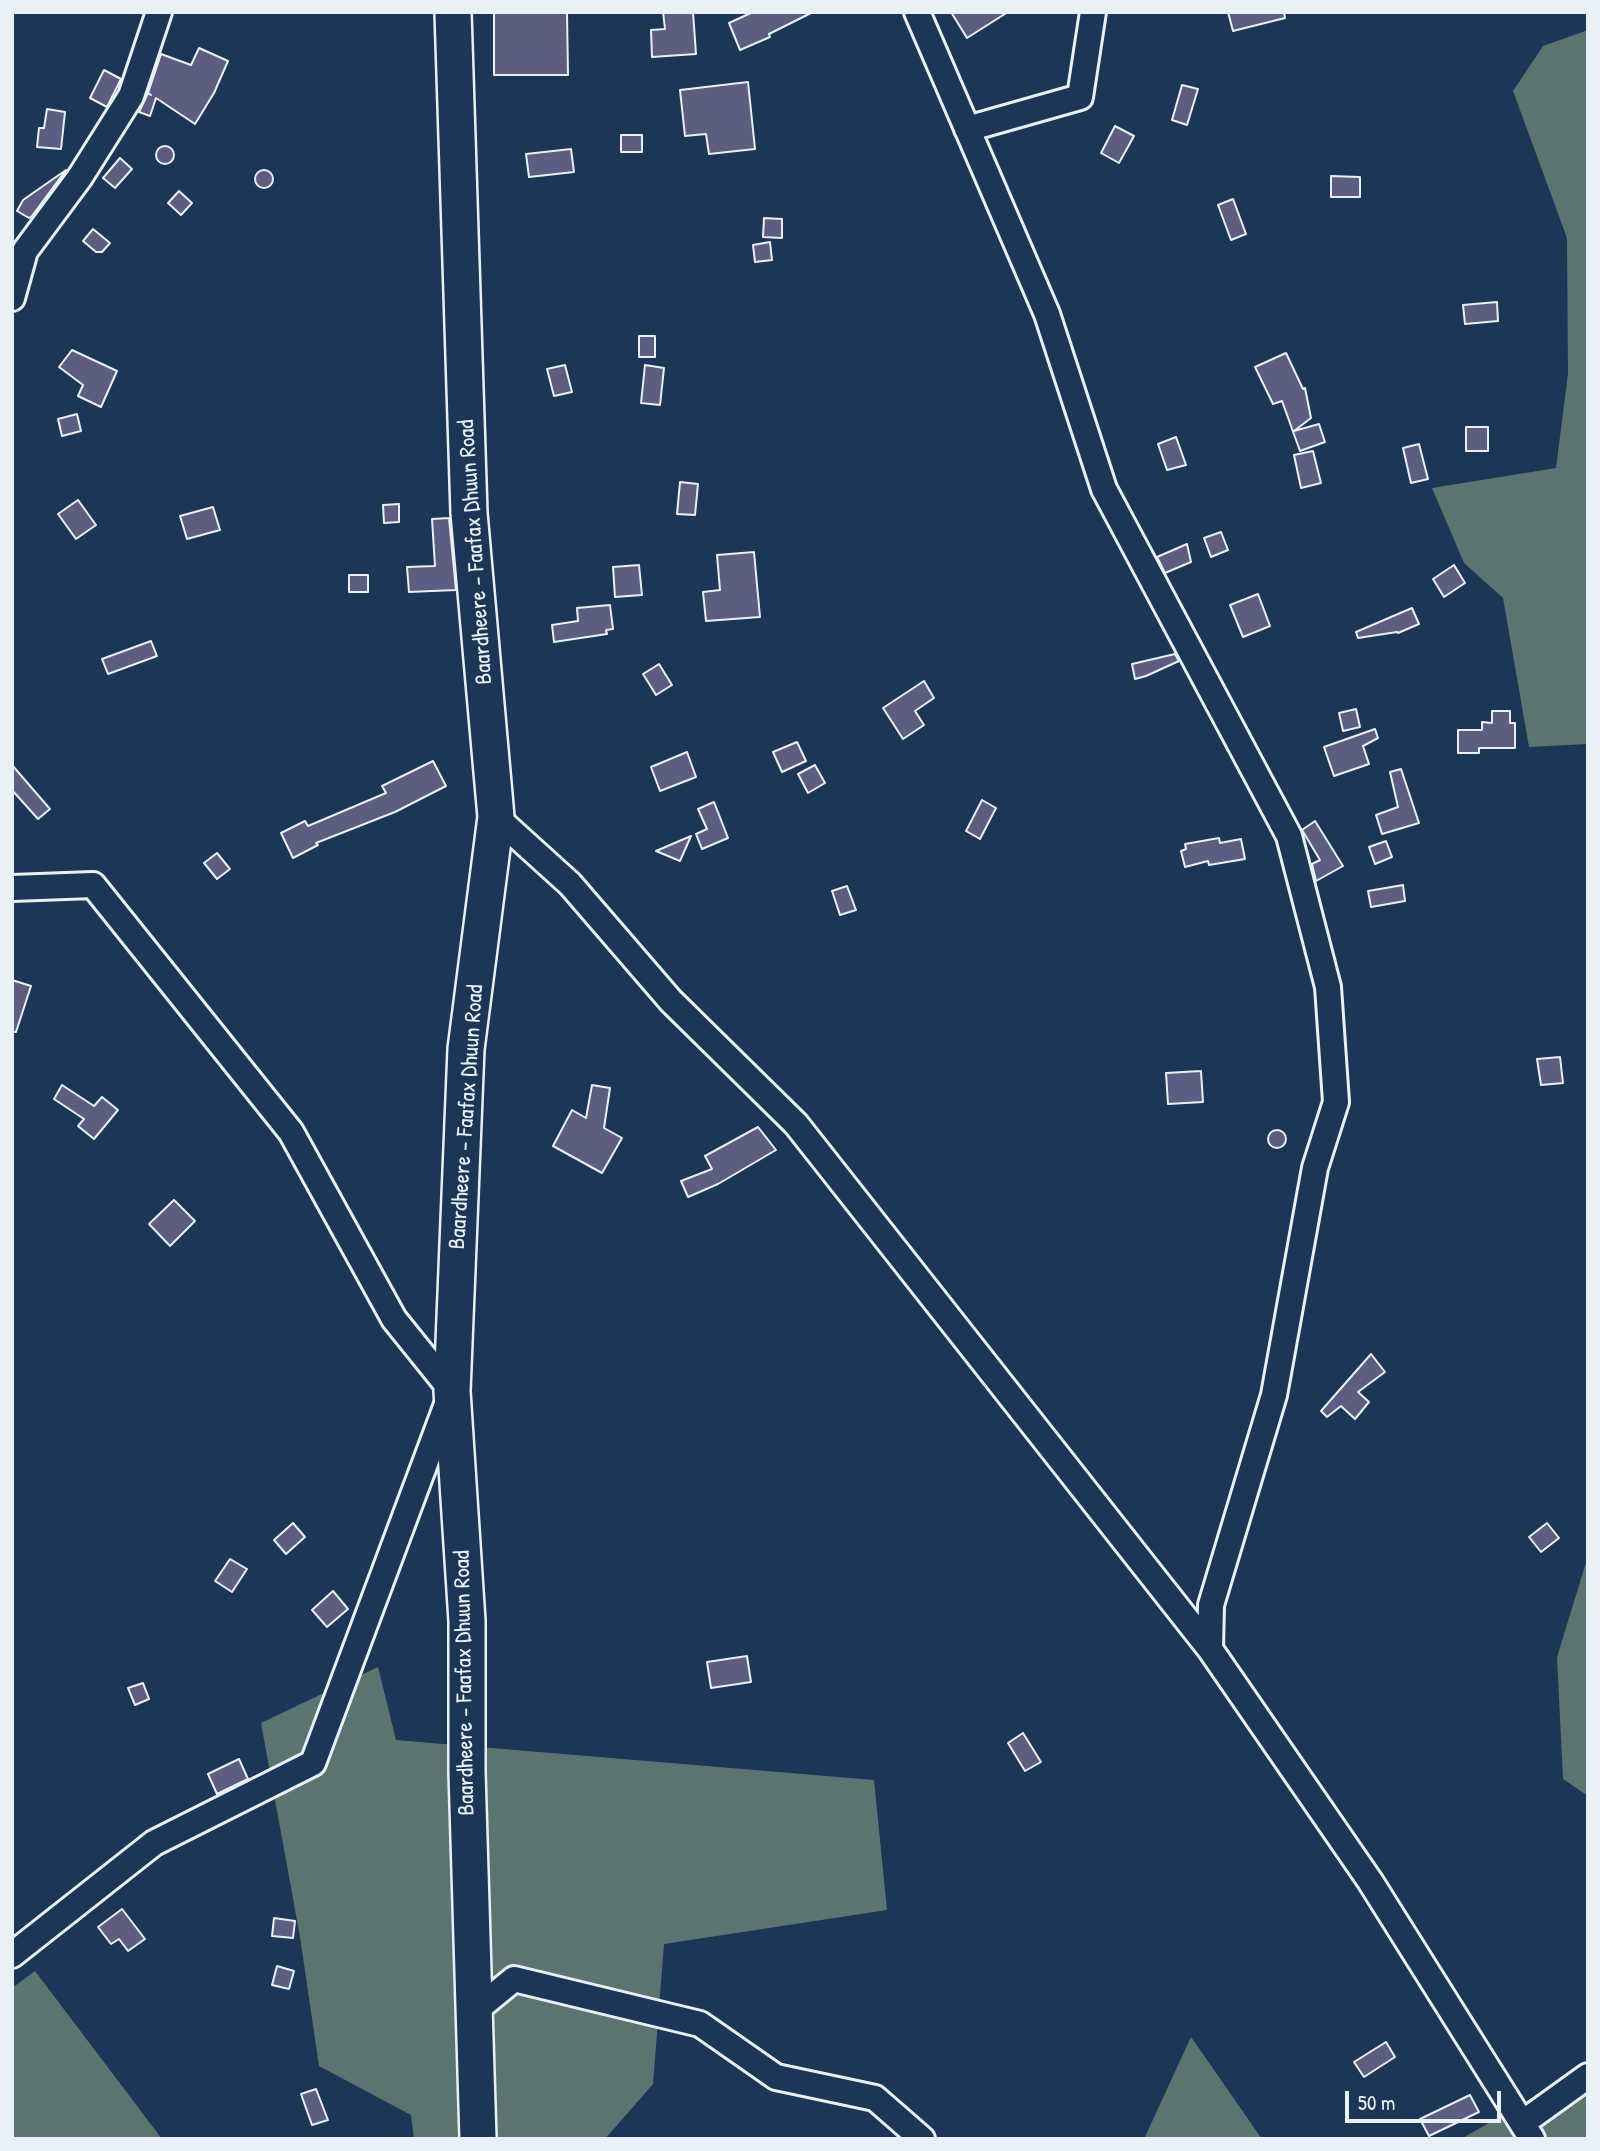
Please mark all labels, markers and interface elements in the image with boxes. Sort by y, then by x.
street label: Baardheere - Faafax Dhuun Road [453,419,499,685]
street label: Baardheere - Faafax Dhuun Road [444,984,490,1250]
street label: Baardheere - Faafax Dhuun Road [449,1550,481,1816]
scale bar [1348,2078,1504,2122]
text: 50 m [1358,2088,1395,2117]

